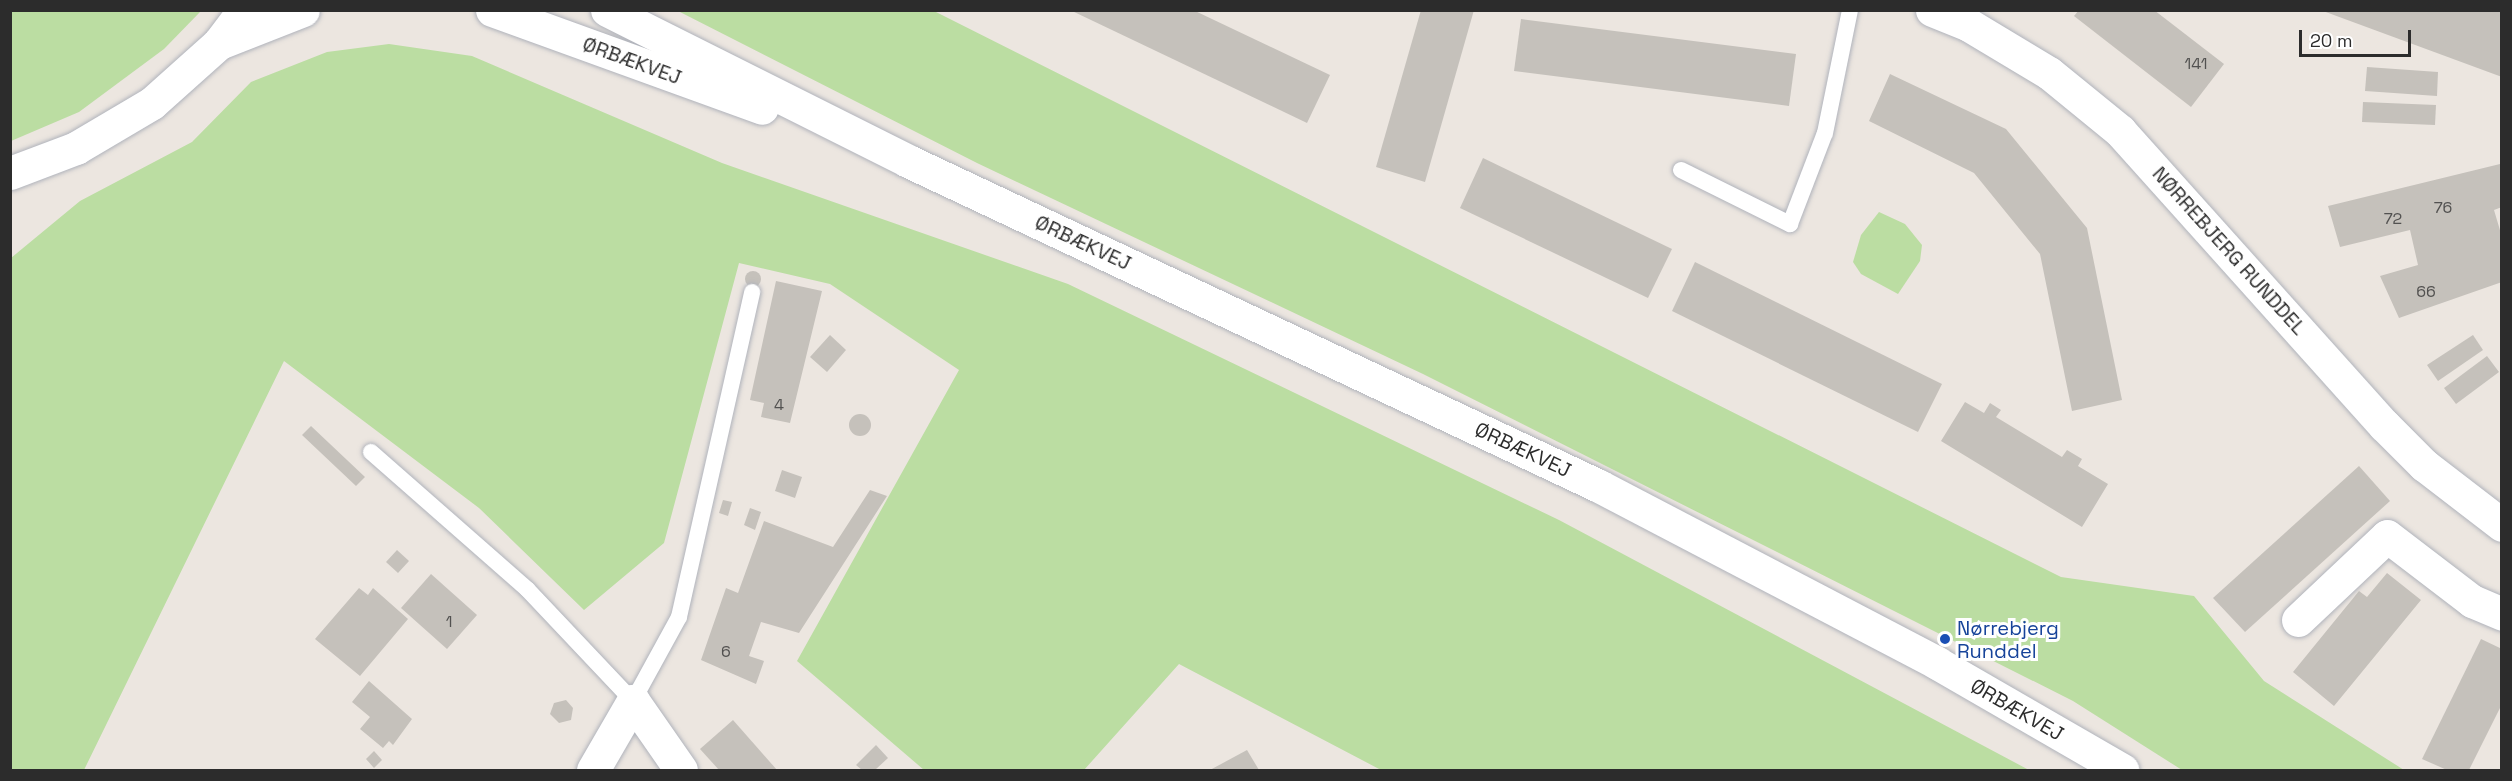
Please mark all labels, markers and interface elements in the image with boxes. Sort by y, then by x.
scale bar [2302,18,2414,56]
text: 20 m [2310,29,2353,52]
street label: ØRBÆKVEJ [579,32,685,90]
house number: 141 [2185,54,2207,74]
street label: NØRREBJERG RUNDDEL [2147,162,2311,340]
house number: 76 [2434,198,2452,218]
house number: 72 [2384,209,2402,229]
street label: ØRBÆKVEJ [1031,210,1135,276]
house number: 66 [2416,282,2436,302]
house number: 4 [774,395,784,415]
street label: ØRBÆKVEJ [1471,417,1575,483]
house number: 1 [446,612,452,632]
place label: Nørrebjerg Runddel [1957,616,2059,663]
marker: Nørrebjerg Runddel [1938,632,1952,646]
house number: 6 [721,642,731,662]
street label: ØRBÆKVEJ [1966,674,2068,746]

